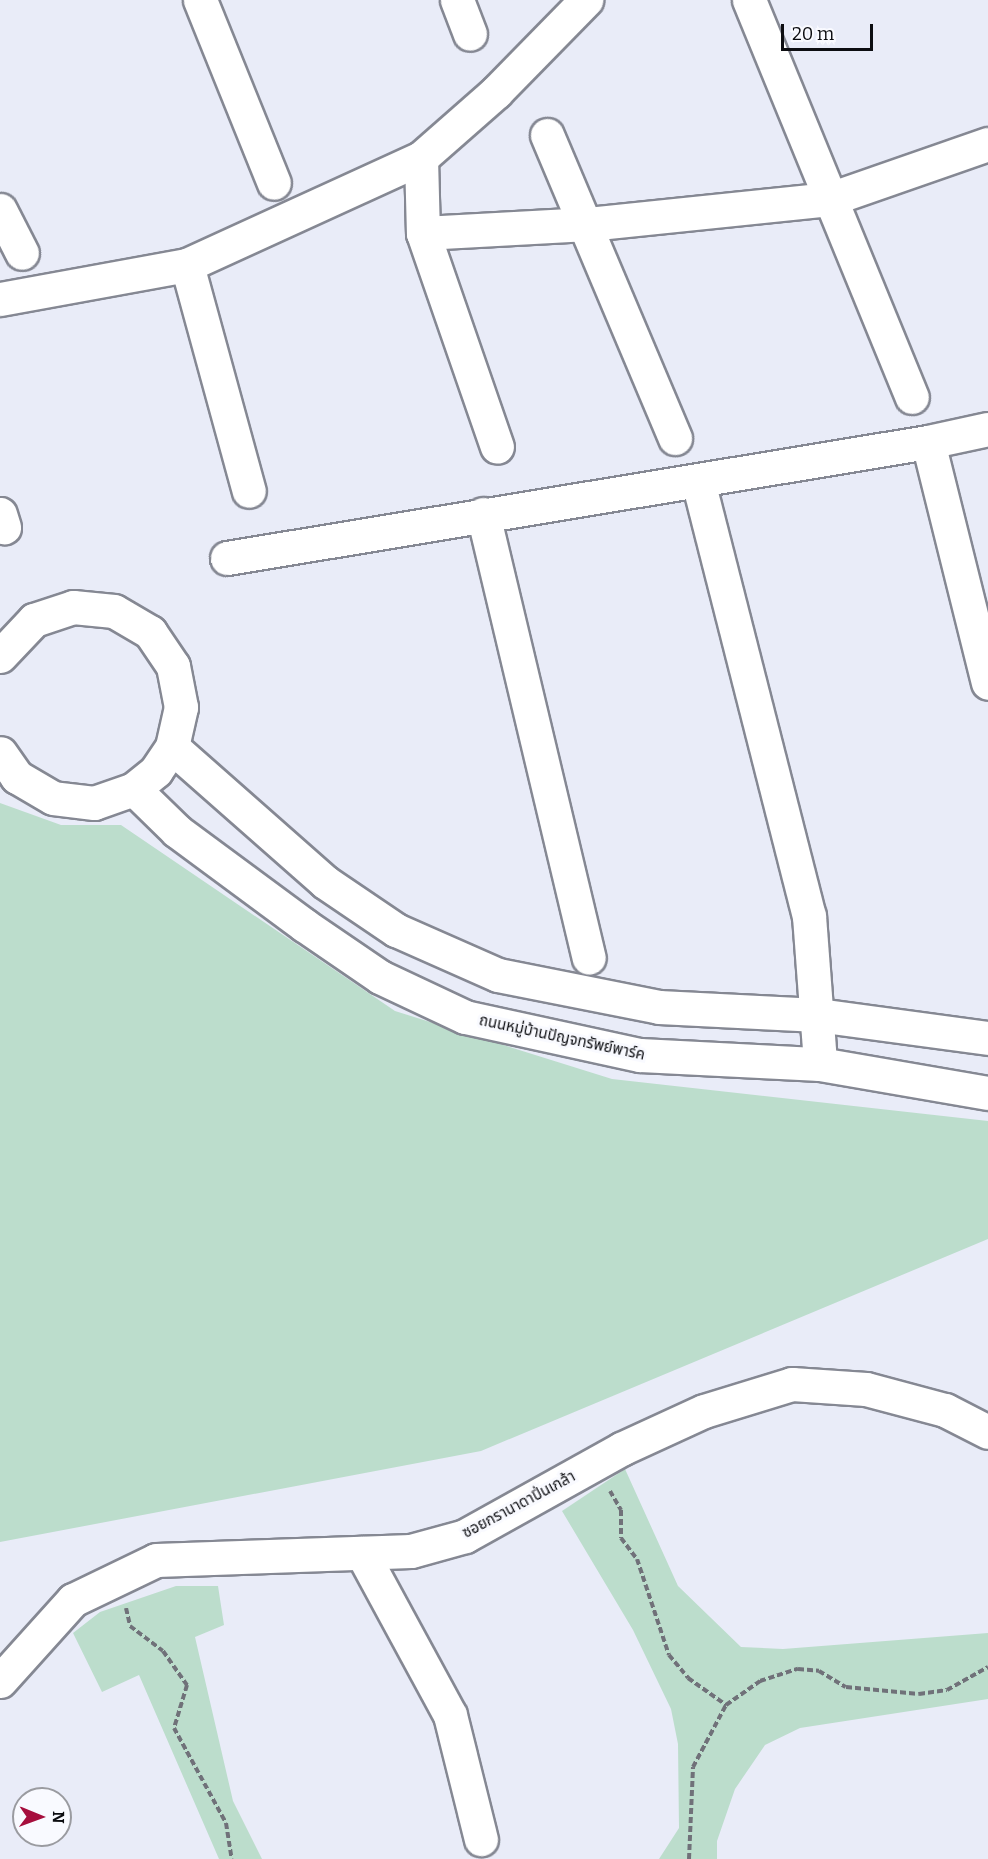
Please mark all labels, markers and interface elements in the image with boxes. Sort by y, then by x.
scale bar [784,12,876,50]
text: 20 m [792,23,834,45]
street label: ถนนหมู่บ้านปัญจทรัพย์พาร์ค [477,1012,647,1064]
street label: ซอยกรานาดาปิ่นเกล้า [459,1468,579,1542]
north arrow [12,1787,72,1847]
text: N [49,1811,68,1824]

